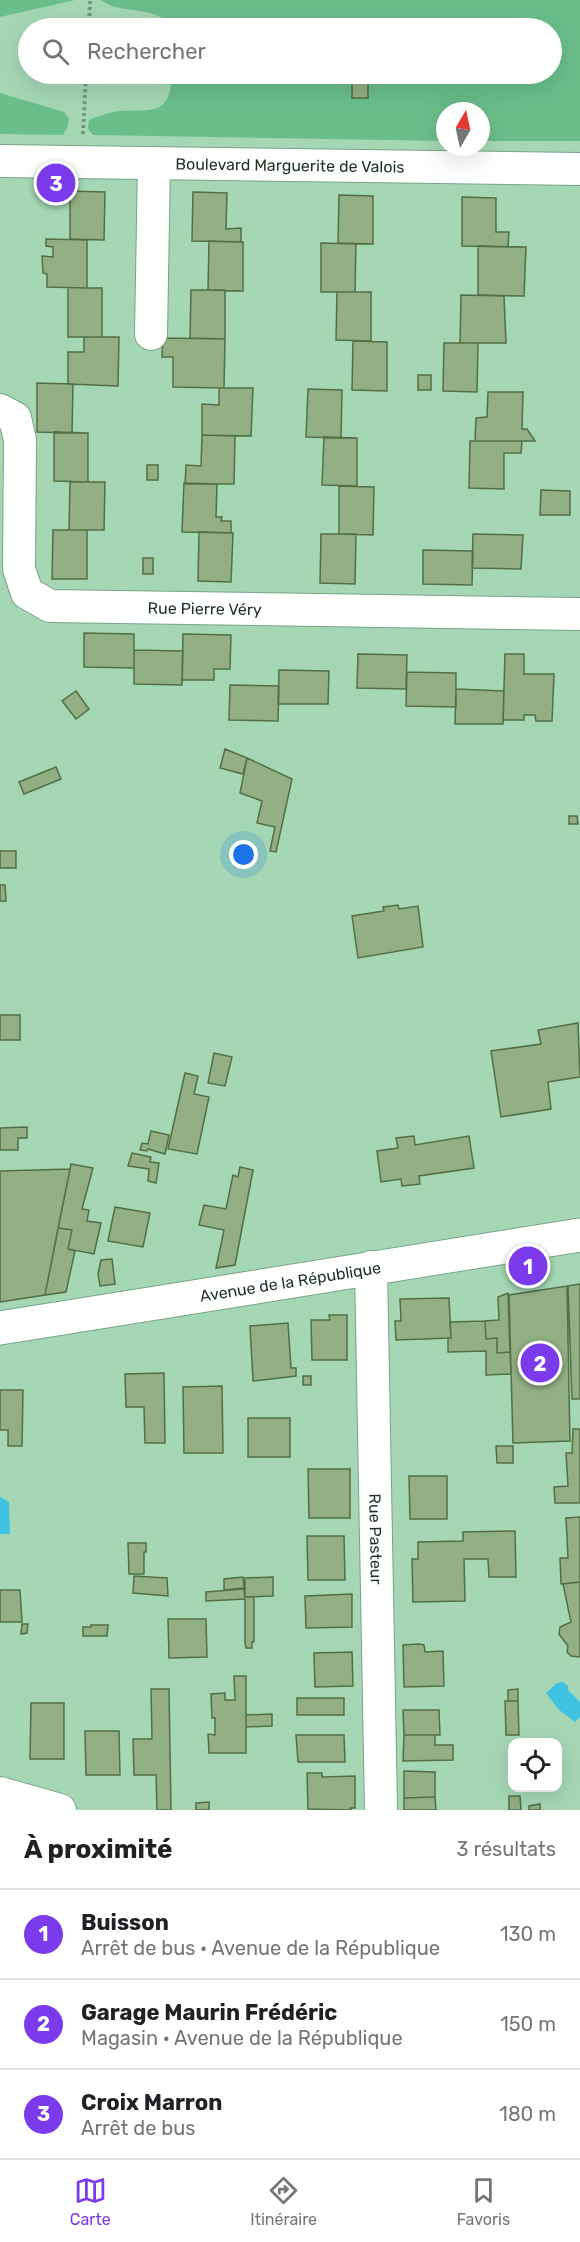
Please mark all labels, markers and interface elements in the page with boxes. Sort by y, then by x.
search box [18,18,562,84]
icon: search [39,35,72,68]
text: Rechercher [87,38,206,65]
north arrow [436,102,490,156]
street label: Boulevard Marguerite de Valois [175,154,405,176]
pin: 3 [36,160,76,206]
street label: Rue Pierre Véry [147,598,262,619]
your location [229,840,258,869]
pin: 1 [508,1244,548,1288]
street label: Avenue de la République [198,1258,382,1305]
pin: 2 [520,1340,560,1386]
street label: Rue Pasteur [366,1493,386,1585]
map controls [508,1738,562,1792]
button: locate [508,1738,562,1792]
text: À proximité [24,1834,173,1865]
text: 3 résultats [457,1837,556,1861]
text: Buisson [81,1909,169,1936]
text: 1 [39,1922,48,1946]
text: 130 m [500,1922,556,1946]
text: Arrêt de bus · Avenue de la République [81,1936,440,1960]
text: Garage Maurin Frédéric [81,1999,337,2026]
text: 2 [37,2012,50,2036]
text: 150 m [500,2012,556,2036]
text: Magasin · Avenue de la République [81,2026,403,2050]
text: Croix Marron [81,2089,222,2116]
text: 3 [37,2102,50,2126]
text: 180 m [499,2102,556,2126]
text: Arrêt de bus [81,2116,195,2140]
tab: Carte [70,2174,111,2229]
tab: Itinéraire [250,2174,317,2229]
tab: Favoris [457,2174,510,2229]

